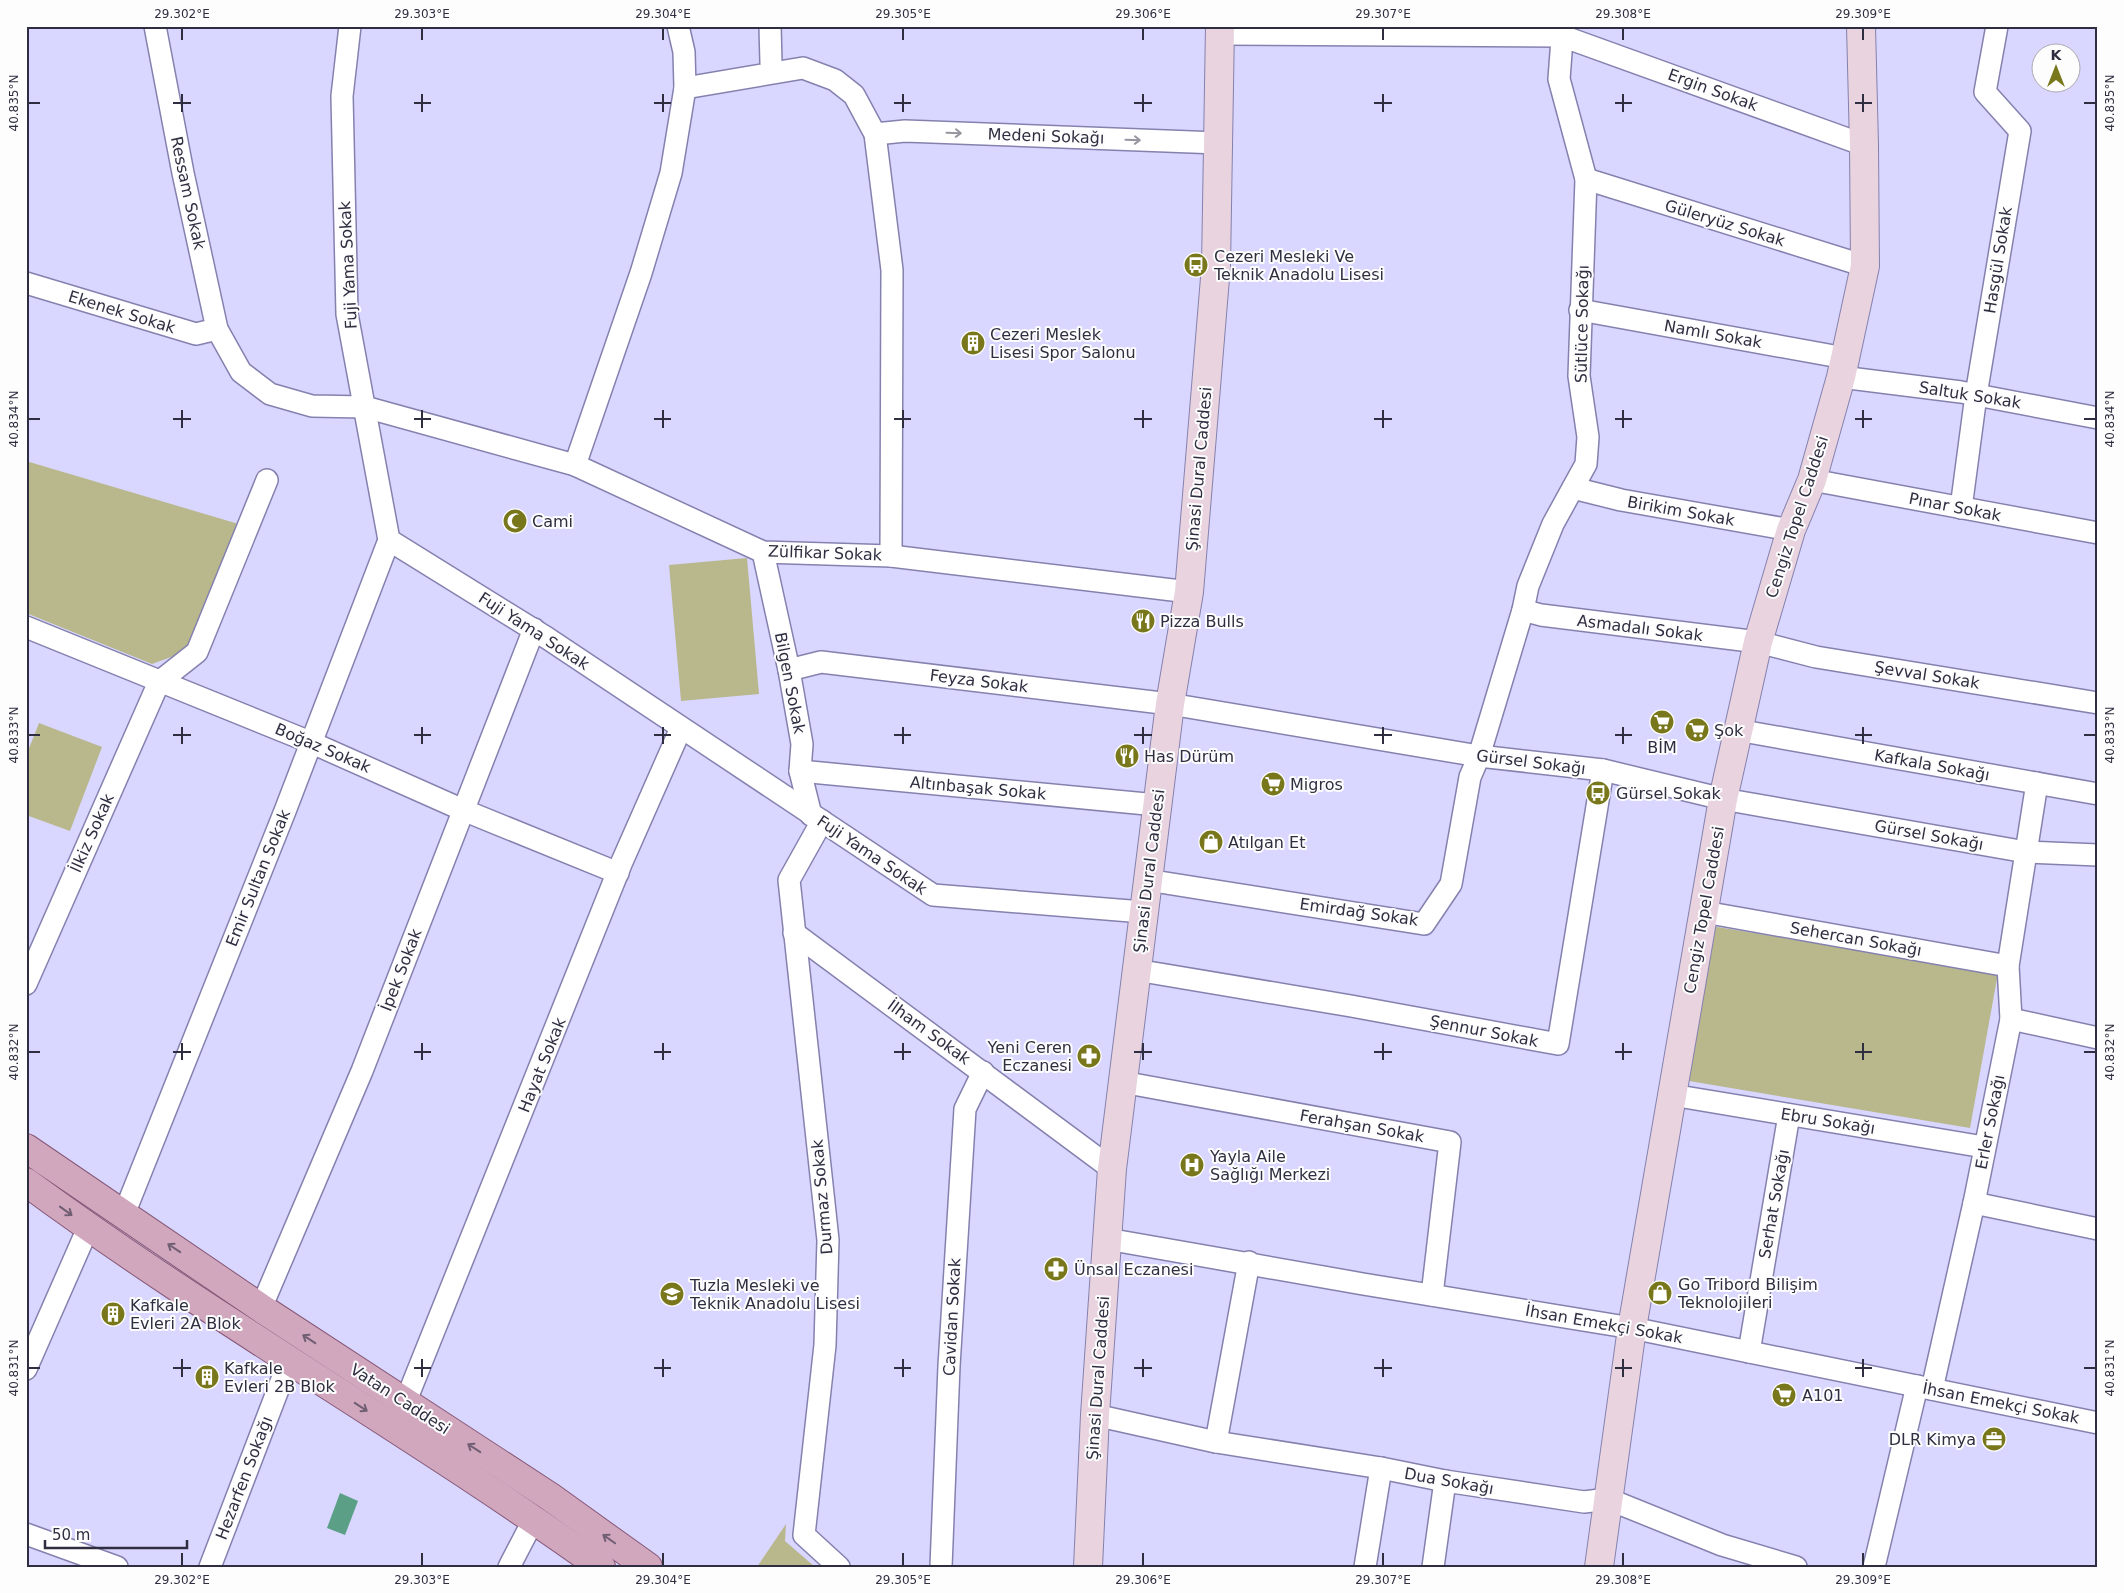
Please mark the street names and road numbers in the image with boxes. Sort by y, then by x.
street label: Ergin Sokak [1665,65,1761,115]
street label: Medeni Sokağı [987,124,1105,148]
street label: Ressam Sokak [167,135,209,252]
street label: Güleryüz Sokak [1663,196,1788,250]
street label: Fuji Yama Sokak [335,200,361,330]
street label: Hasgül Sokak [1980,204,2016,315]
street label: Sütlüce Sokağı [1571,265,1593,383]
street label: Ekenek Sokak [66,287,179,338]
street label: Namlı Sokak [1662,316,1764,352]
street label: Saltuk Sokak [1918,378,2023,413]
street label: Şinasi Dural Caddesi [1182,386,1216,552]
street label: Cengiz Topel Caddesi [1762,433,1832,601]
street label: Pınar Sokak [1907,489,2004,525]
street label: Birikim Sokak [1626,492,1737,530]
street label: Zülfikar Sokak [768,542,883,565]
street label: Fuji Yama Sokak [475,588,594,674]
street label: Asmadalı Sokak [1576,611,1705,645]
street label: Bilgen Sokak [771,631,809,736]
street label: Şevval Sokak [1873,657,1982,693]
street label: Feyza Sokak [929,666,1030,697]
street label: Boğaz Sokak [272,719,374,777]
street label: Kafkala Sokağı [1873,745,1991,785]
street label: Gürsel Sokağı [1475,746,1587,778]
street label: Altınbaşak Sokak [909,773,1048,803]
street label: Şinasi Dural Caddesi [1130,788,1168,954]
street label: İlkiz Sokak [66,790,118,875]
street label: Emir Sultan Sokak [222,806,294,949]
street label: Fuji Yama Sokak [814,811,931,899]
street label: Gürsel Sokağı [1873,816,1985,854]
street label: Cengiz Topel Caddesi [1680,825,1728,995]
street label: Emirdağ Sokak [1298,894,1420,930]
street label: Sehercan Sokağı [1789,918,1923,960]
street label: İpek Sokak [377,925,426,1014]
street label: İlham Sokak [884,996,975,1069]
street label: Şennur Sokak [1428,1011,1541,1051]
street label: Hayat Sokak [514,1014,570,1115]
street label: Erler Sokağı [1972,1073,2008,1171]
street label: Ebru Sokağı [1779,1104,1877,1138]
street label: Ferahşan Sokak [1298,1106,1426,1146]
street label: Durmaz Sokak [807,1138,837,1255]
street label: Serhat Sokağı [1755,1148,1793,1260]
street label: Cavidan Sokak [939,1257,965,1376]
street label: Şinasi Dural Caddesi [1083,1295,1113,1461]
street label: İhsan Emekçi Sokak [1524,1301,1685,1347]
street label: Vatan Caddesi [347,1360,453,1438]
street label: İhsan Emekçi Sokak [1921,1378,2082,1428]
street label: Hezarfen Sokağı [212,1414,276,1542]
street label: Dua Sokağı [1403,1464,1495,1498]

